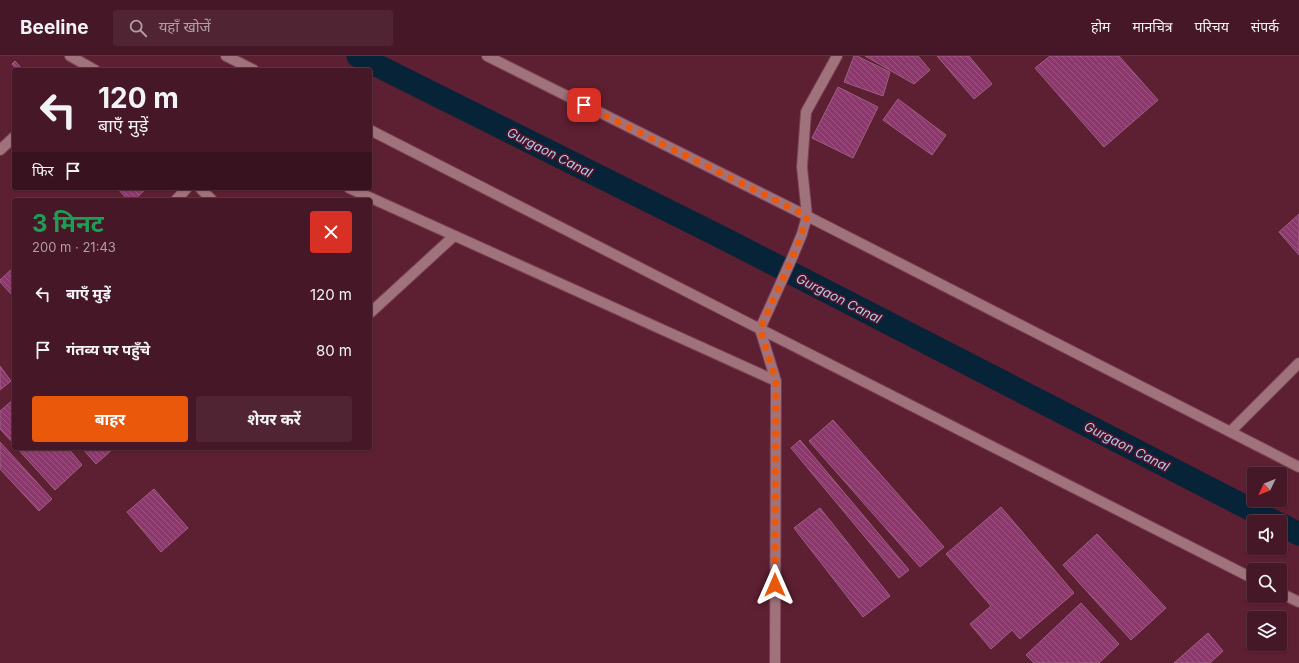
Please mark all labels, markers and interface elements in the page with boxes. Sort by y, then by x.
search box [113,10,393,46]
text: Beeline [20,16,89,39]
icon: search [127,17,149,39]
text: यहाँ खोजें [159,17,211,36]
text: होम [1091,18,1110,35]
text: मानचित्र [1132,18,1173,35]
text: परिचय [1195,18,1229,35]
text: संपर्क [1251,18,1279,35]
text: 120 m [98,81,179,115]
icon: left [32,84,84,136]
pin [567,88,601,122]
icon: arrive [573,94,595,116]
text: बाएँ मुड़ें [98,115,148,136]
water label: Gurgaon Canal [505,124,596,181]
icon: arrive [62,160,84,182]
text: फिर [32,161,54,180]
text: 3 मिनट [32,209,104,238]
button: close [310,211,352,253]
text: 200 m · 21:43 [32,239,116,255]
water label: Gurgaon Canal [794,270,885,327]
icon: left [32,283,54,305]
text: बाएँ मुड़ें [66,284,111,303]
text: 120 m [310,285,352,304]
icon: arrive [32,339,54,361]
text: गंतव्य पर पहुँचे [66,340,150,359]
text: 80 m [316,341,352,360]
button: बाहर [32,396,188,442]
button: शेयर करें [196,396,352,442]
water label: Gurgaon Canal [1082,418,1173,475]
north arrow [1247,467,1287,507]
map controls [1247,467,1287,651]
button: sound [1247,515,1287,555]
button: search [1247,563,1287,603]
position arrow [754,564,796,606]
button: layers [1247,611,1287,651]

